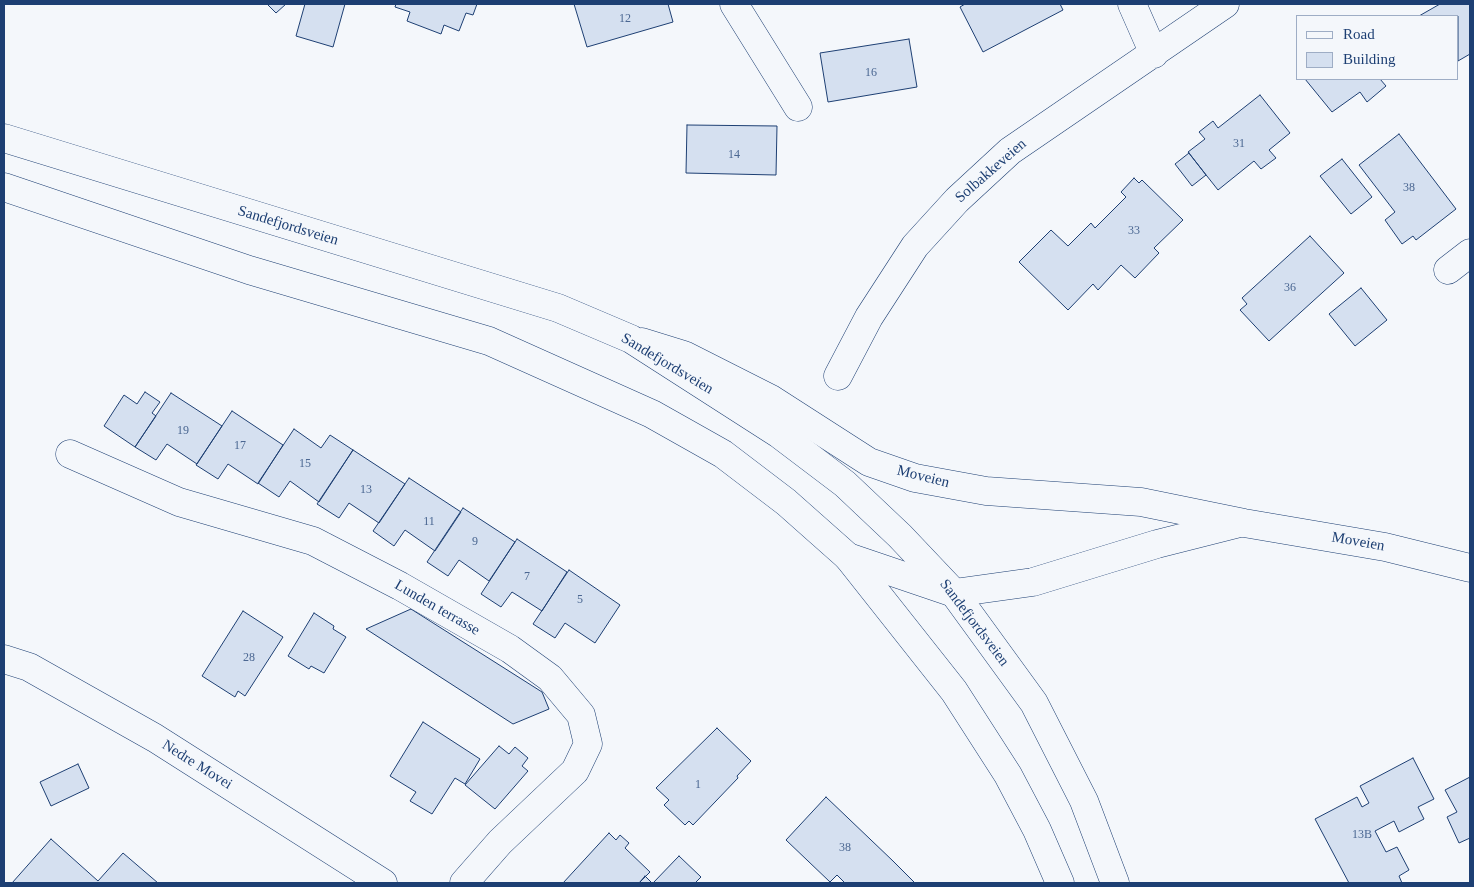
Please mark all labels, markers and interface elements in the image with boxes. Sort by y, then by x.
house number: 12 [619,12,631,26]
legend [1296,15,1459,80]
text: Road [1343,26,1375,42]
text: Building [1343,51,1396,67]
house number: 16 [865,66,877,80]
street label: Solbakkeveien [952,135,1030,207]
house number: 31 [1233,137,1245,151]
house number: 14 [728,148,740,162]
house number: 38 [1403,181,1415,195]
street label: Sandefjordsveien [236,202,340,250]
house number: 33 [1128,224,1140,238]
house number: 36 [1284,281,1296,295]
street label: Sandefjordsveien [618,329,716,399]
house number: 19 [177,424,189,438]
house number: 17 [234,439,246,453]
house number: 15 [299,457,311,471]
street label: Moveien [895,462,951,492]
house number: 13 [360,483,372,497]
house number: 11 [423,515,435,529]
street label: Moveien [1330,529,1386,555]
house number: 9 [472,535,478,549]
house number: 7 [524,570,530,584]
street label: Lunden terrasse [391,576,483,640]
street label: Sandefjordsveien [935,576,1013,670]
house number: 5 [577,593,583,607]
house number: 28 [243,651,255,665]
street label: Nedre Movei [158,736,236,794]
house number: 1 [695,778,701,792]
house number: 13B [1352,828,1372,842]
house number: 38 [839,841,851,855]

